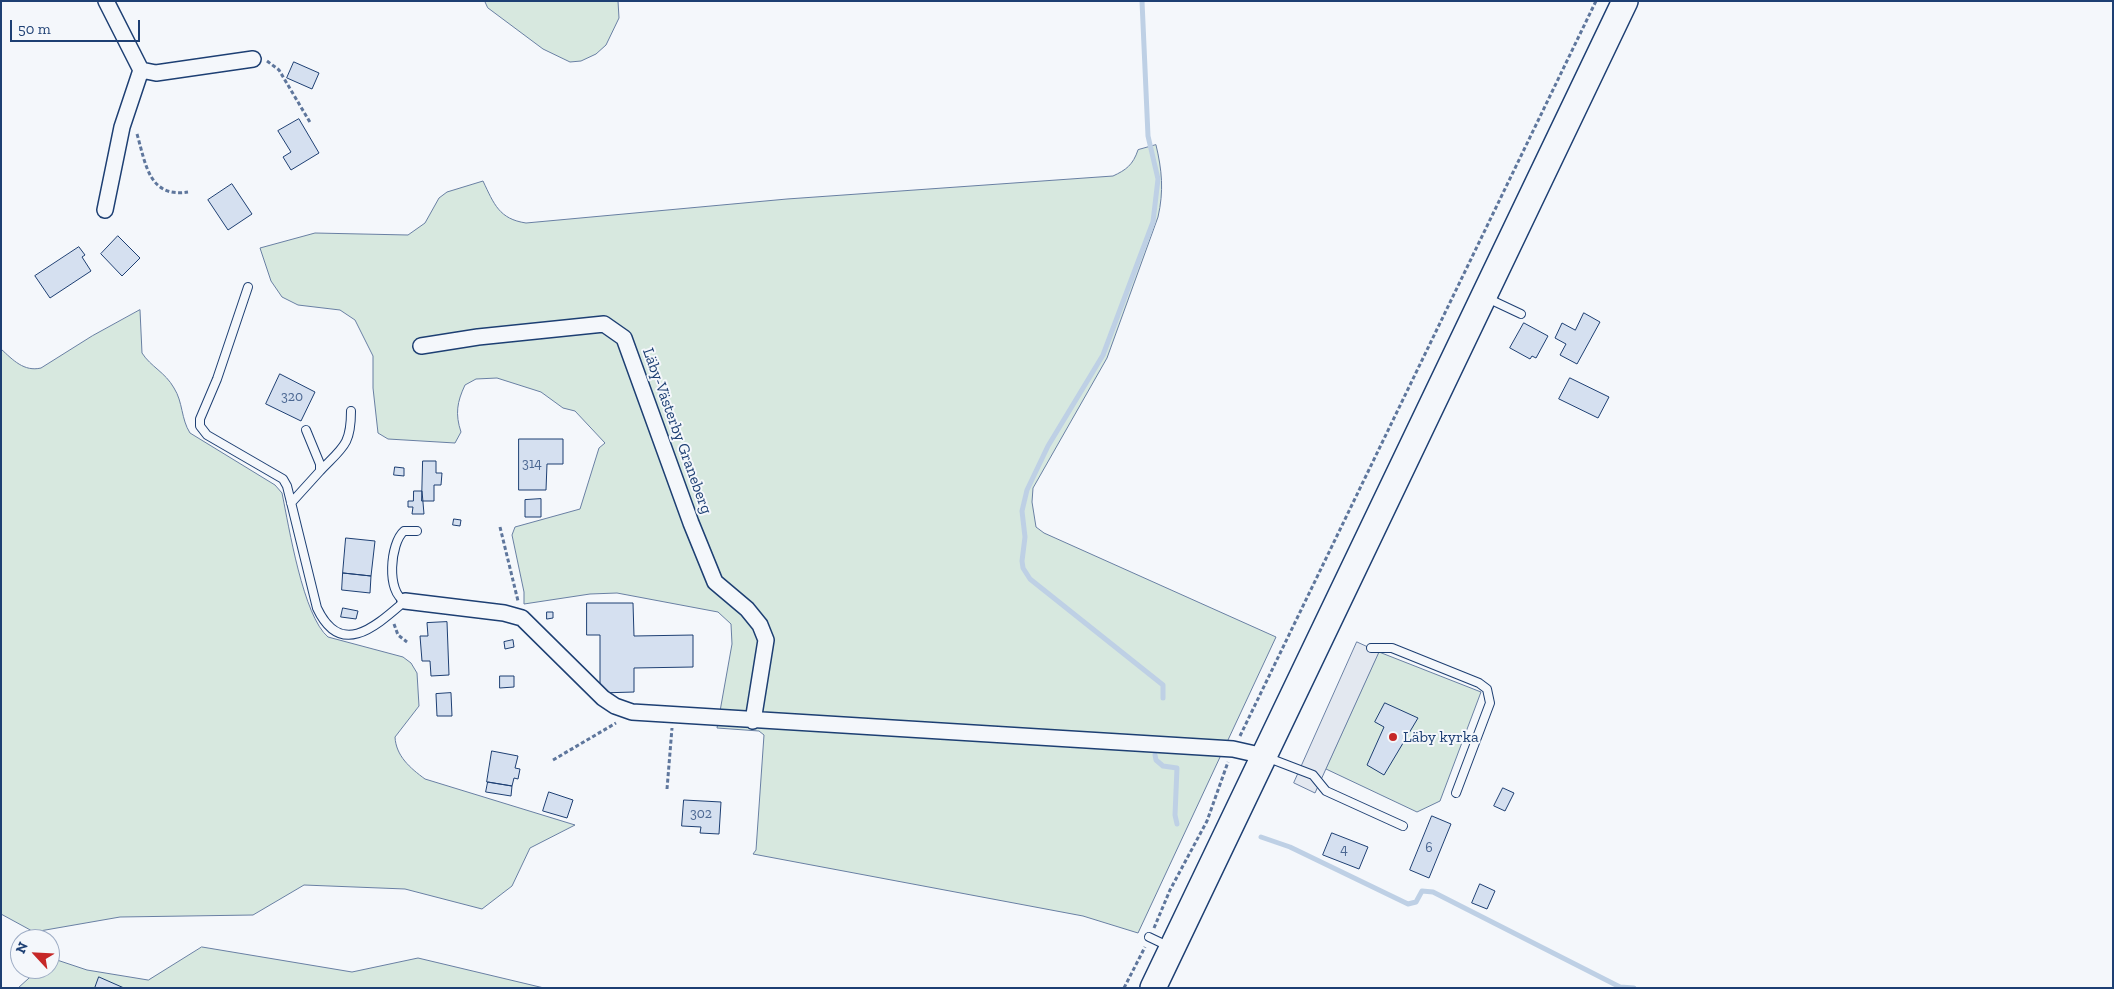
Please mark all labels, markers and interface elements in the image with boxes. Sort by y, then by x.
scale bar [12,10,142,42]
text: 50 m [18,20,51,38]
street label: Läby-Västerby Graneberg [638,345,716,517]
house number: 320 [281,389,303,405]
house number: 314 [522,456,542,472]
place label: Läby kyrka [1403,727,1479,747]
marker: Läby kyrka [1387,731,1399,743]
house number: 302 [690,806,712,822]
house number: 6 [1425,840,1433,856]
house number: 4 [1340,842,1348,858]
north arrow [10,929,60,979]
text: N [12,939,32,956]

